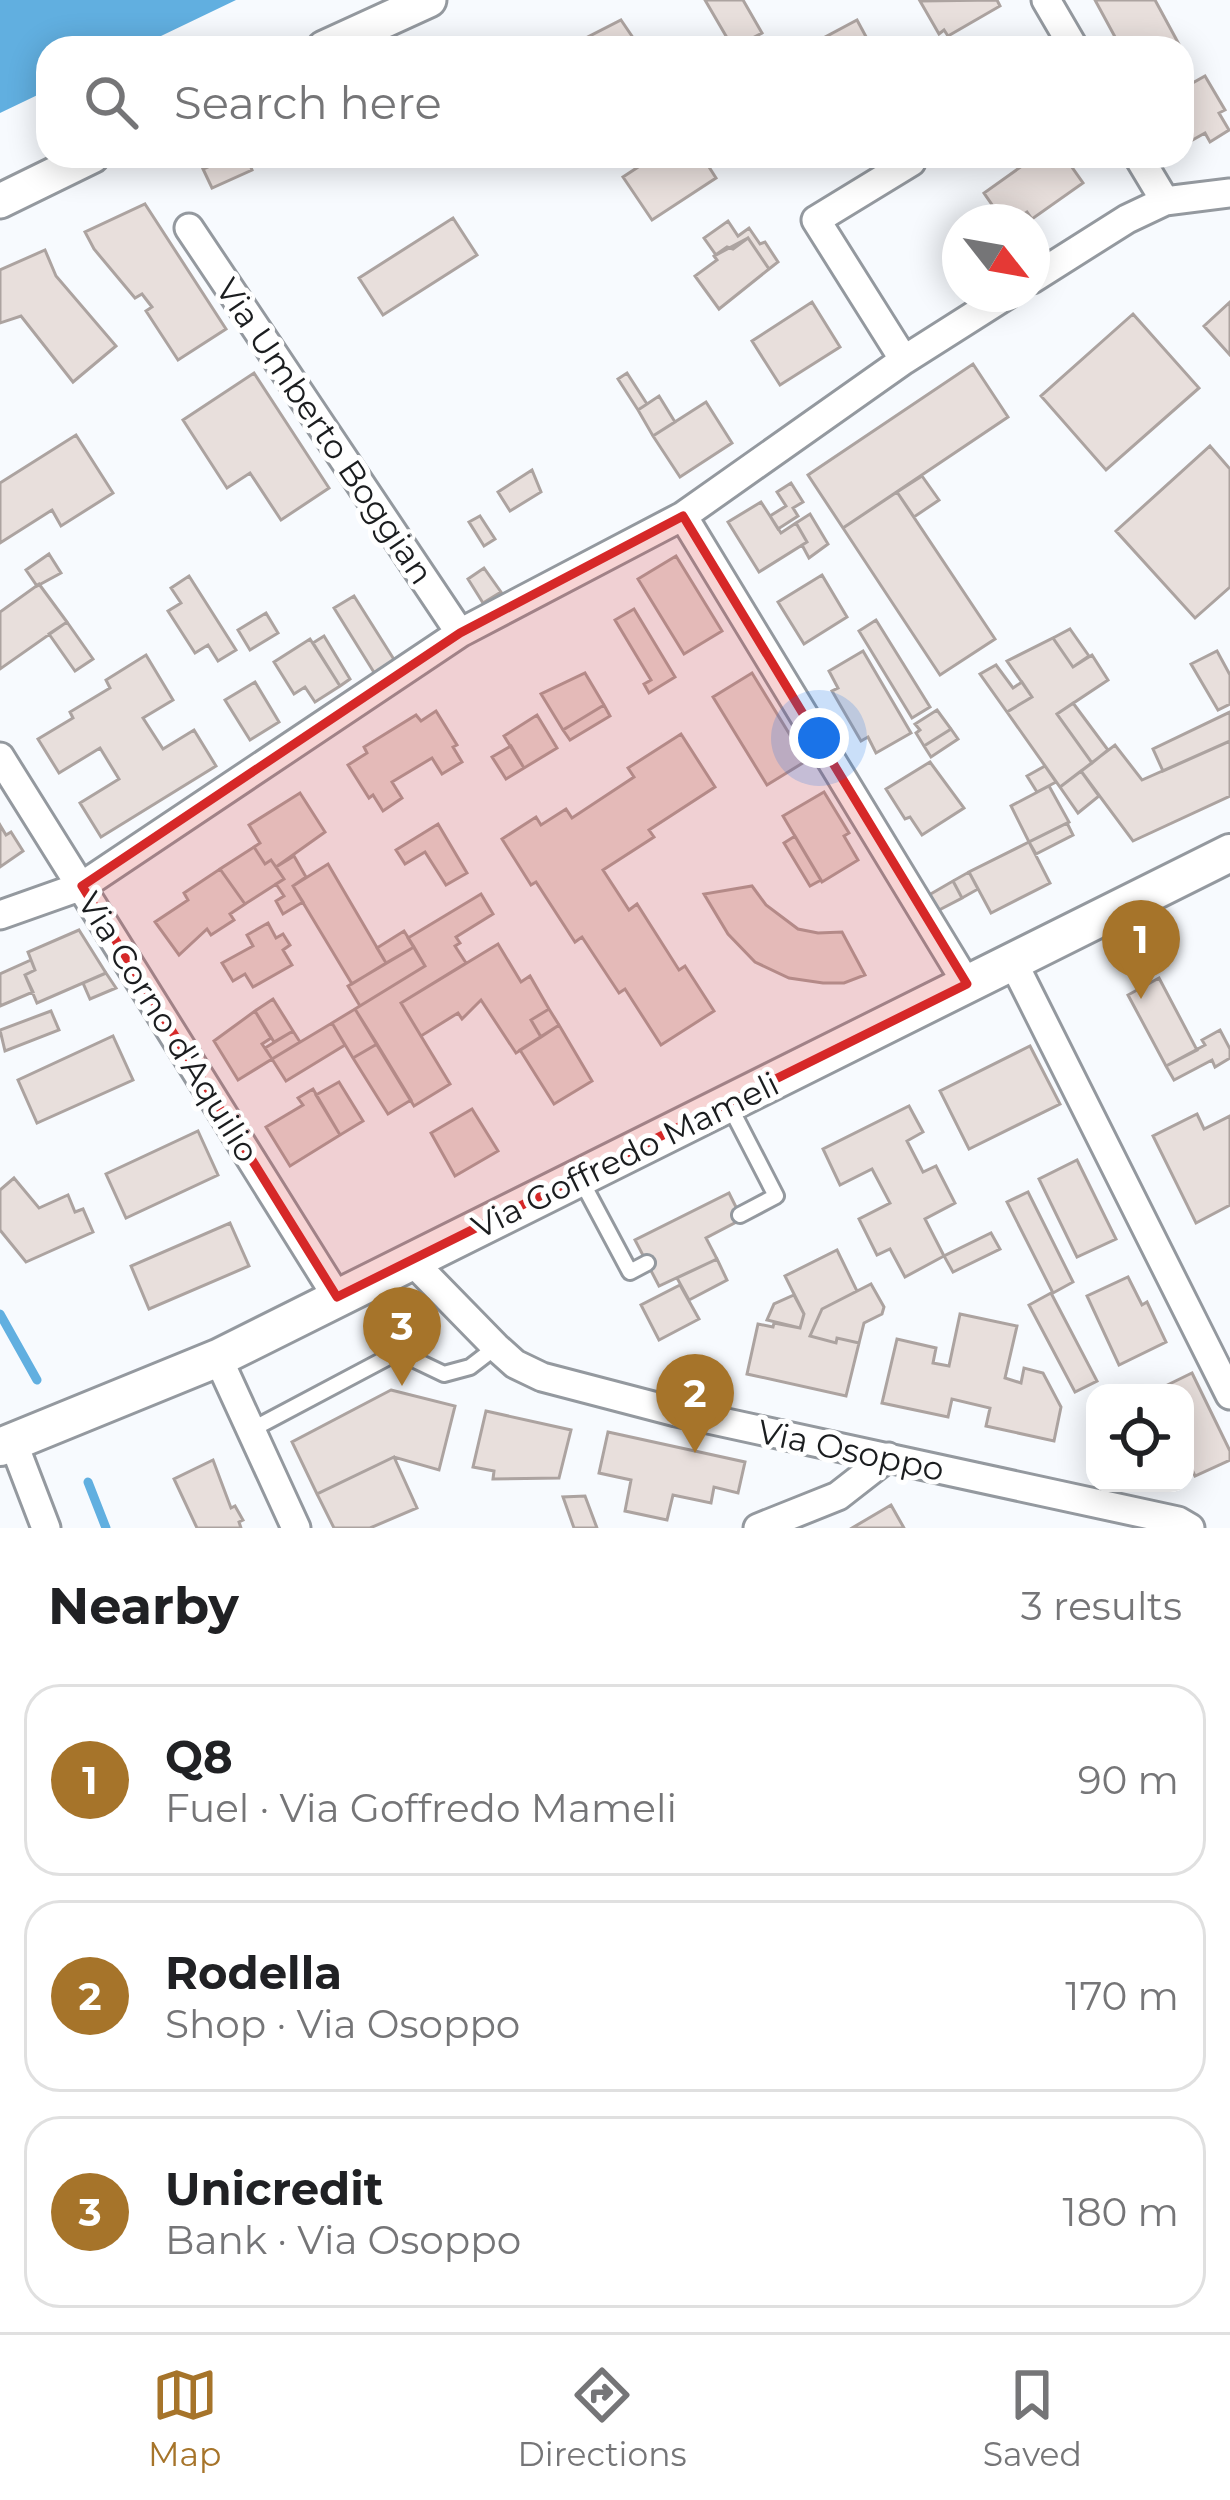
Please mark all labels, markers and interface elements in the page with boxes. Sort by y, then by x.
search box [36,36,1194,168]
icon: search [78,69,144,135]
text: Search here [174,75,442,130]
north arrow [942,204,1050,312]
street label: Via Umberto Boggian [208,271,442,591]
your location [789,708,849,768]
street label: Via Corno d'Aquilio [70,885,268,1169]
pin: 1 [1102,900,1180,999]
street label: Via Goffredo Mameli [465,1063,785,1247]
pin: 3 [363,1287,441,1386]
pin: 2 [656,1354,734,1453]
map controls [1086,1384,1194,1492]
button: locate [1086,1384,1194,1492]
street label: Via Osoppo [754,1411,948,1489]
text: Nearby [48,1575,239,1637]
text: 3 results [1021,1582,1182,1630]
text: Q8 [165,1729,233,1784]
text: 1 [82,1756,98,1804]
text: 90 m [1078,1756,1179,1804]
text: Fuel · Via Goffredo Mameli [165,1784,677,1832]
text: Rodella [165,1945,342,2000]
text: 2 [78,1972,102,2020]
text: 170 m [1065,1972,1179,2020]
text: Shop · Via Osoppo [165,2000,520,2048]
text: Unicredit [165,2161,383,2216]
text: 3 [78,2188,102,2236]
text: 180 m [1063,2188,1179,2236]
text: Bank · Via Osoppo [165,2216,521,2264]
tab: Map [148,2362,221,2474]
tab: Directions [518,2362,687,2474]
tab: Saved [983,2362,1082,2474]

